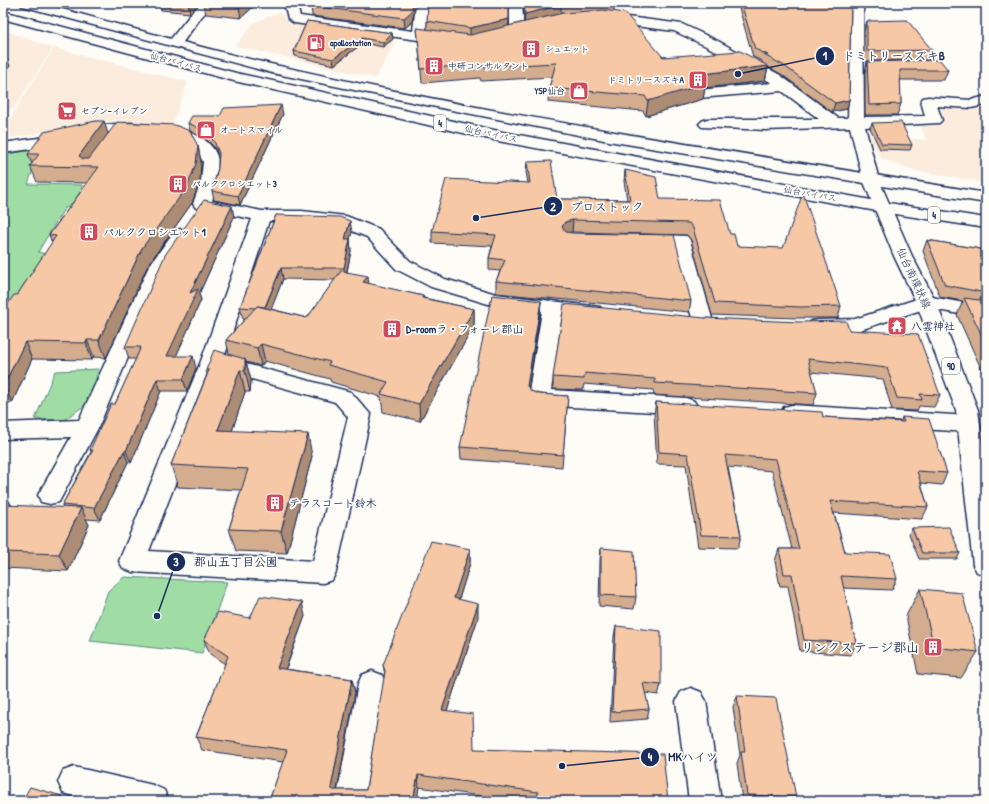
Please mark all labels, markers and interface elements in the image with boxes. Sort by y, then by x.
fuel station icon: apollostation [305,32,327,54]
place label: apollostation [330,37,371,50]
building icon: シュエット [520,38,542,60]
place label: シュエット [545,43,589,55]
callout: ドミトリースズキB [815,44,953,68]
text: 1 [823,47,828,64]
text: ドミトリースズキB [843,47,945,64]
street label: 仙台バイパス [148,49,204,75]
building icon: 中研コンサルタント [423,55,445,77]
place label: 中研コンサルタント [448,60,529,72]
building icon: ドミトリースズキA [687,69,709,91]
place label: ドミトリースズキA [608,74,685,86]
shop icon: YSP仙台 [568,80,590,102]
place label: YSP仙台 [535,85,565,97]
supermarket icon: セブン-イレブン [56,100,78,122]
place label: セブン-イレブン [81,105,148,117]
road number: 4 [434,115,446,131]
shop icon: オートスマイル [195,119,217,141]
street label: 仙台バイパス [463,123,519,145]
place label: オートスマイル [220,124,283,136]
building icon: パルククロシエット3 [167,173,189,195]
place label: パルククロシエット3 [192,178,277,190]
street label: 仙台バイパス [782,183,838,205]
callout: プロストック [543,194,651,218]
text: 2 [550,198,556,215]
text: プロストック [571,198,643,215]
road number: 4 [928,207,940,223]
building icon: パルククロシエット1 [78,221,100,243]
place label: パルククロシエット1 [103,225,206,239]
street label: 仙台南環状線 [894,245,934,311]
temple icon: 八雲神社 [886,315,908,337]
building icon: D-roomラ・フォーレ郡山 [381,318,403,340]
place label: 八雲神社 [911,319,955,333]
place label: D-roomラ・フォーレ郡山 [406,322,523,336]
road number: 90 [942,358,960,374]
building icon: テラスコート鈴木 [264,492,286,514]
place label: テラスコート鈴木 [289,496,377,510]
callout: 郡山五丁目公園 [166,550,286,574]
text: 3 [173,553,179,570]
text: 郡山五丁目公園 [194,553,278,570]
building icon: リンクステージ郡山 [922,636,944,658]
place label: リンクステージ郡山 [801,638,919,656]
callout: MKハイツ [640,745,726,769]
text: 4 [648,748,653,765]
text: MKハイツ [668,748,718,765]

